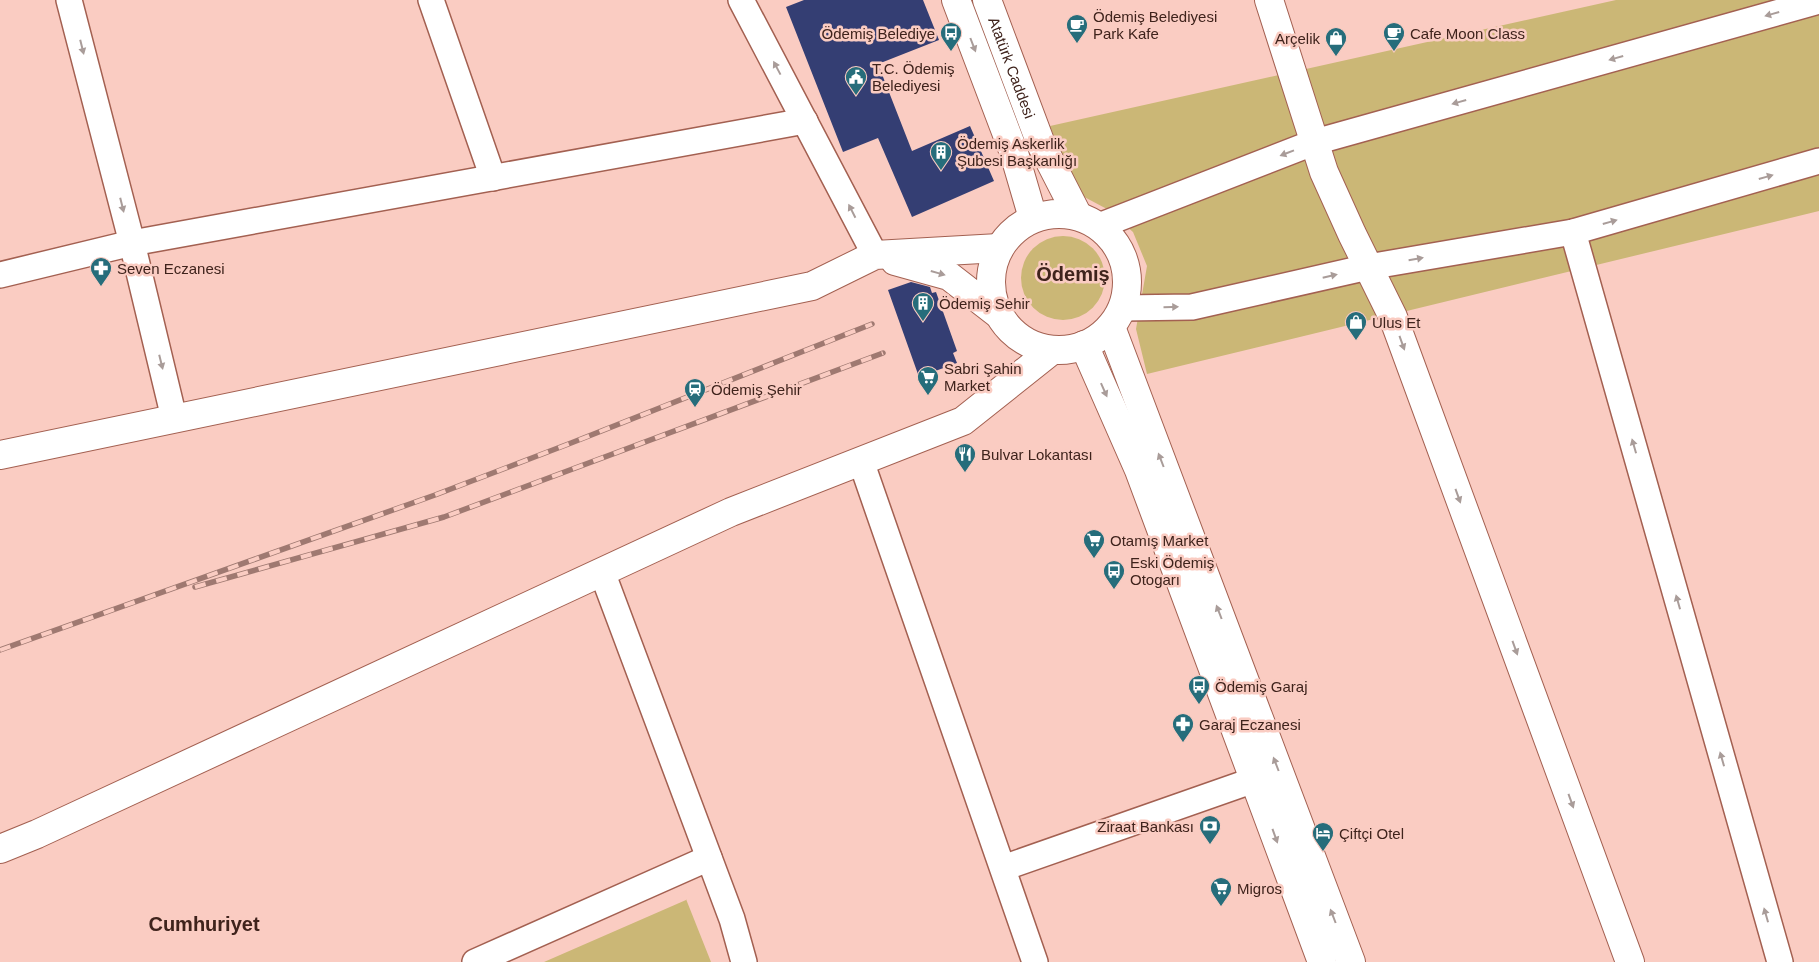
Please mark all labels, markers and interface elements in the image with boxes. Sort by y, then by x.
place label: Ödemiş Belediyesi Park Kafe [1093,8,1217,42]
one-way arrow [1764,11,1779,19]
cafe icon: Ödemiş Belediyesi Park Kafe [1065,13,1089,44]
street label: Atatürk Caddesi [986,14,1039,120]
bus stop icon: Ödemiş Belediye [939,21,963,52]
cafe icon: Cafe Moon Class [1382,21,1406,52]
place label: Ödemiş Belediye [822,25,935,42]
place label: Cafe Moon Class [1410,25,1525,42]
shop icon: Arçelik [1324,26,1348,57]
place label: Arçelik [1275,30,1320,47]
one-way arrow [970,38,978,53]
one-way arrow [78,40,86,55]
one-way arrow [1608,54,1623,62]
one-way arrow [773,60,781,75]
place label: T.C. Ödemiş Belediyesi [872,60,955,94]
public building icon: T.C. Ödemiş Belediyesi [844,65,868,96]
one-way arrow [1451,98,1466,106]
place label: Ödemiş Askerlik Şubesi Başkanlığı [957,135,1077,169]
building icon: Ödemiş Askerlik Şubesi Başkanlığı [929,140,953,171]
one-way arrow [1279,150,1294,157]
one-way arrow [1759,172,1774,180]
one-way arrow [118,197,126,212]
one-way arrow [848,204,856,219]
one-way arrow [1603,217,1618,225]
one-way arrow [1409,254,1425,262]
pharmacy icon: Seven Eczanesi [89,256,113,287]
place label: Seven Eczanesi [117,260,225,277]
district label: Ödemiş [1036,263,1110,285]
one-way arrow [931,269,946,277]
one-way arrow [1322,272,1337,280]
building icon: Ödemiş Sehir [911,291,935,322]
place label: Ödemiş Sehir [939,295,1030,312]
one-way arrow [1163,303,1179,311]
shop icon: Ulus Et [1344,310,1368,341]
place label: Ulus Et [1372,314,1421,331]
one-way arrow [1398,336,1406,351]
one-way arrow [157,355,165,370]
place label: Sabri Şahin Market [944,360,1022,394]
supermarket icon: Sabri Şahin Market [916,365,940,396]
station icon: Ödemiş Şehir [683,377,707,408]
place label: Ödemiş Şehir [711,381,802,398]
one-way arrow [1100,383,1108,397]
one-way arrow [1629,438,1637,453]
restaurant icon: Bulvar Lokantası [953,442,977,473]
place label: Bulvar Lokantası [981,446,1093,463]
one-way arrow [1157,453,1165,467]
one-way arrow [1455,488,1463,503]
supermarket icon: Otamış Market [1082,528,1106,559]
place label: Otamış Market [1110,532,1209,549]
place label: Eski Ödemiş Otogarı [1130,554,1214,588]
bus stop icon: Eski Ödemiş Otogarı [1102,559,1126,590]
one-way arrow [1674,595,1682,610]
one-way arrow [1215,604,1223,619]
one-way arrow [1511,641,1519,656]
bus stop icon: Ödemiş Garaj [1187,674,1211,705]
place label: Ödemiş Garaj [1215,678,1308,695]
pharmacy icon: Garaj Eczanesi [1171,712,1195,743]
place label: Garaj Eczanesi [1199,716,1301,733]
one-way arrow [1718,751,1726,766]
one-way arrow [1272,757,1279,772]
one-way arrow [1568,793,1575,808]
bank icon: Ziraat Bankası [1198,814,1222,845]
place label: Ziraat Bankası [1097,818,1194,835]
hotel icon: Çiftçi Otel [1311,821,1335,852]
place label: Çiftçi Otel [1339,825,1404,842]
one-way arrow [1272,828,1279,843]
supermarket icon: Migros [1209,876,1233,907]
place label: Migros [1237,880,1282,897]
one-way arrow [1762,908,1770,923]
one-way arrow [1329,909,1336,924]
district label: Cumhuriyet [148,913,260,935]

